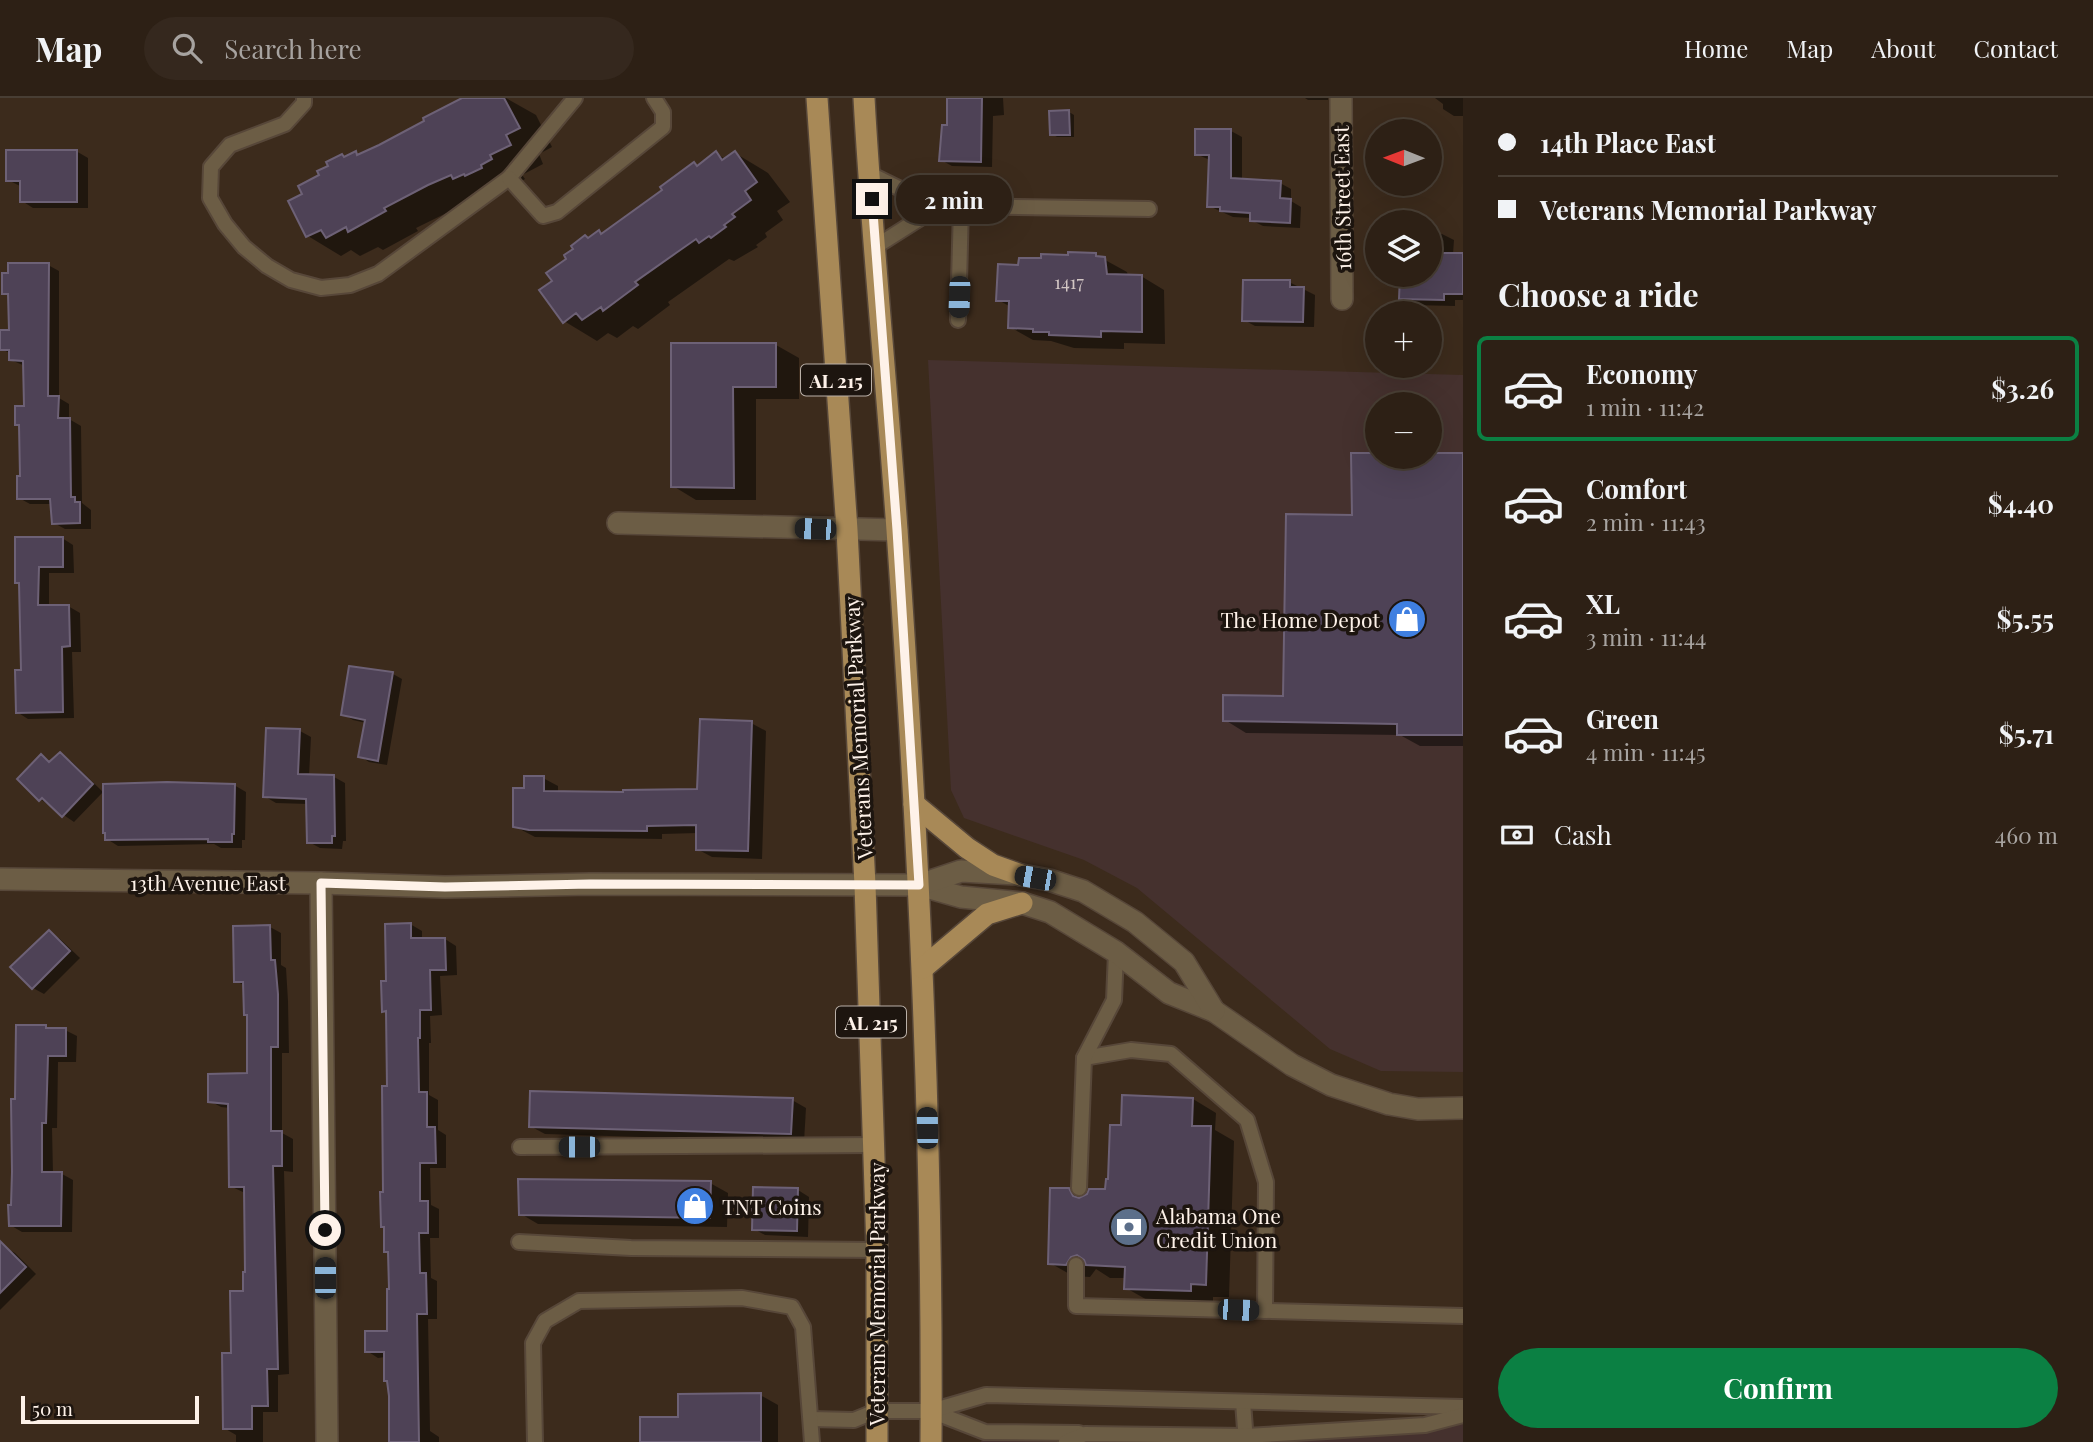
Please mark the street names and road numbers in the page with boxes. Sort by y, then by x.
street label: 16th Street East [1326,125,1356,271]
road number: AL 215 [801,364,871,396]
street label: Veterans Memorial Parkway [836,595,878,861]
street label: 13th Avenue East [130,868,286,896]
road number: AL 215 [836,1006,906,1038]
street label: Veterans Memorial Parkway [862,1162,890,1427]

